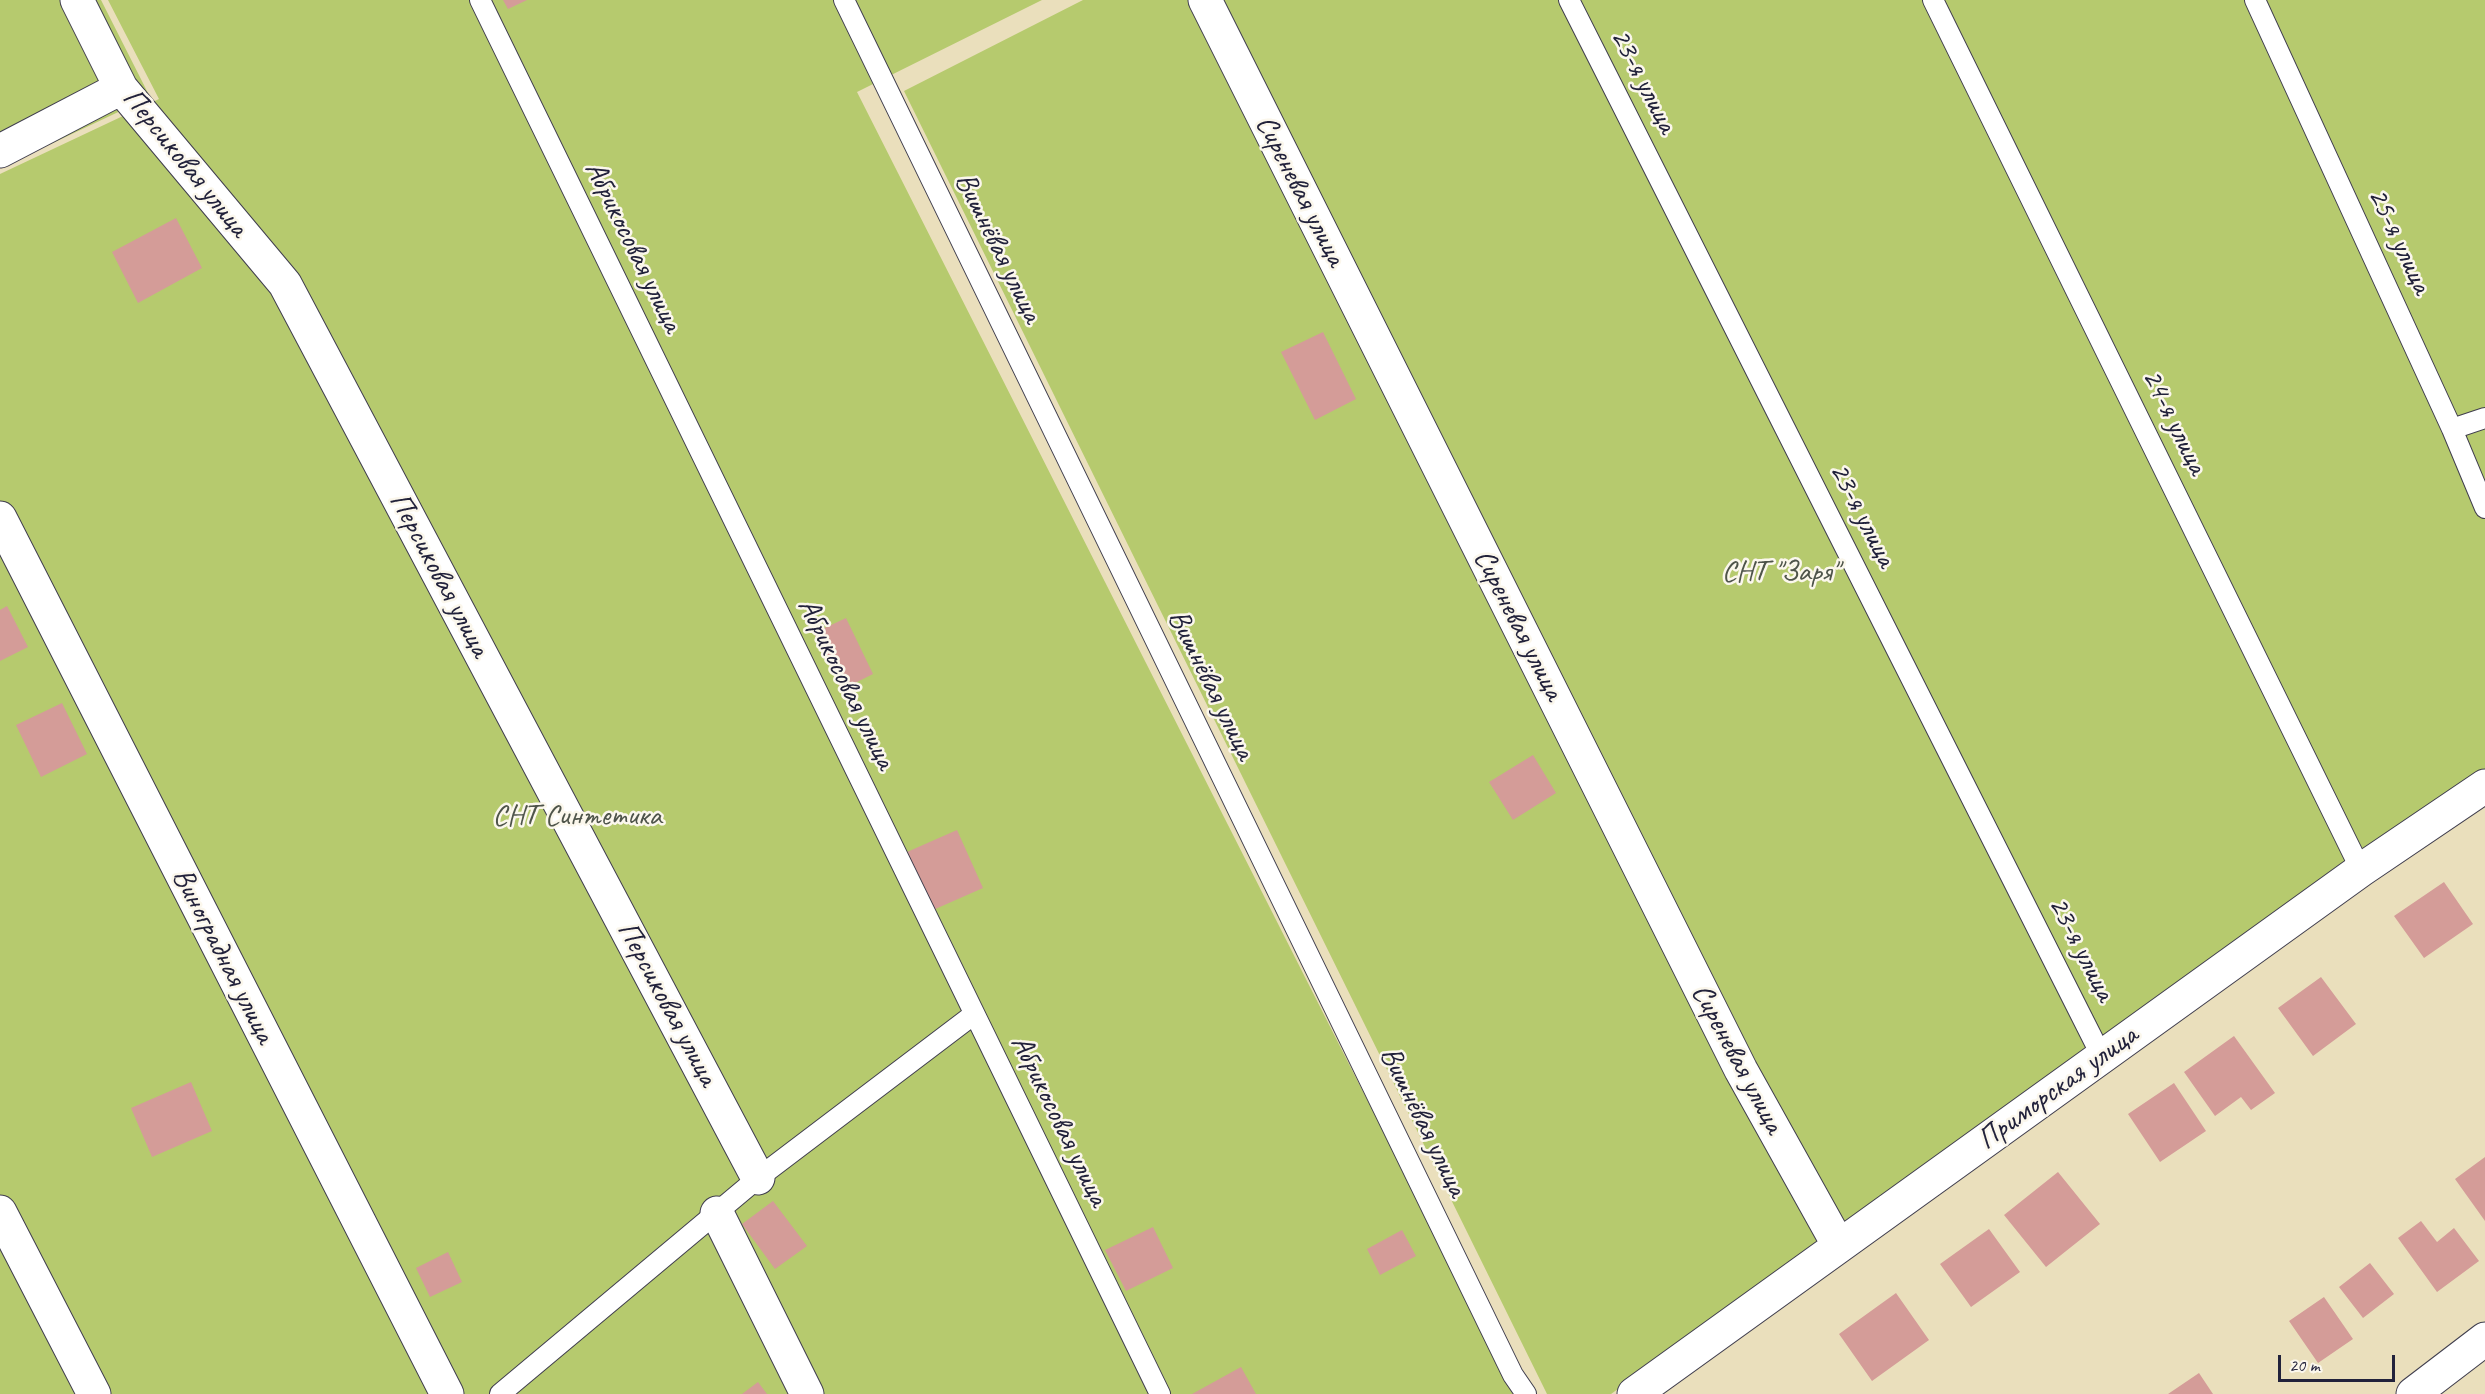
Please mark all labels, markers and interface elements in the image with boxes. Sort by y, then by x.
street label: 23-я улица [1601,23,1685,139]
street label: Персиковая улица [114,81,256,245]
street label: Сиреневая улица [1247,110,1353,272]
street label: Абрикосовая улица [576,156,690,338]
street label: Вишнёвая улица [946,167,1050,329]
street label: 25-я улица [2359,182,2439,300]
street label: 24-я улица [2133,364,2215,480]
street label: 23-я улица [1820,457,1904,573]
street label: Персиковая улица [381,487,497,663]
street label: Сиреневая улица [1465,544,1571,706]
park label: СНТ "Заря" [1722,554,1838,590]
street label: Абрикосовая улица [789,593,903,775]
street label: Вишнёвая улица [1159,604,1263,766]
park label: СНТ Синтетика [492,798,662,834]
street label: Виноградная улица [164,863,282,1049]
street label: 23-я улица [2039,891,2123,1007]
street label: Персиковая улица [609,916,725,1092]
street label: Сиреневая улица [1683,978,1791,1140]
street label: Приморская улица [1971,1018,2145,1158]
street label: Абрикосовая улица [1002,1030,1116,1212]
street label: Вишнёвая улица [1371,1041,1475,1203]
scale bar [2281,1343,2398,1381]
text: 20 m [2289,1354,2320,1376]

